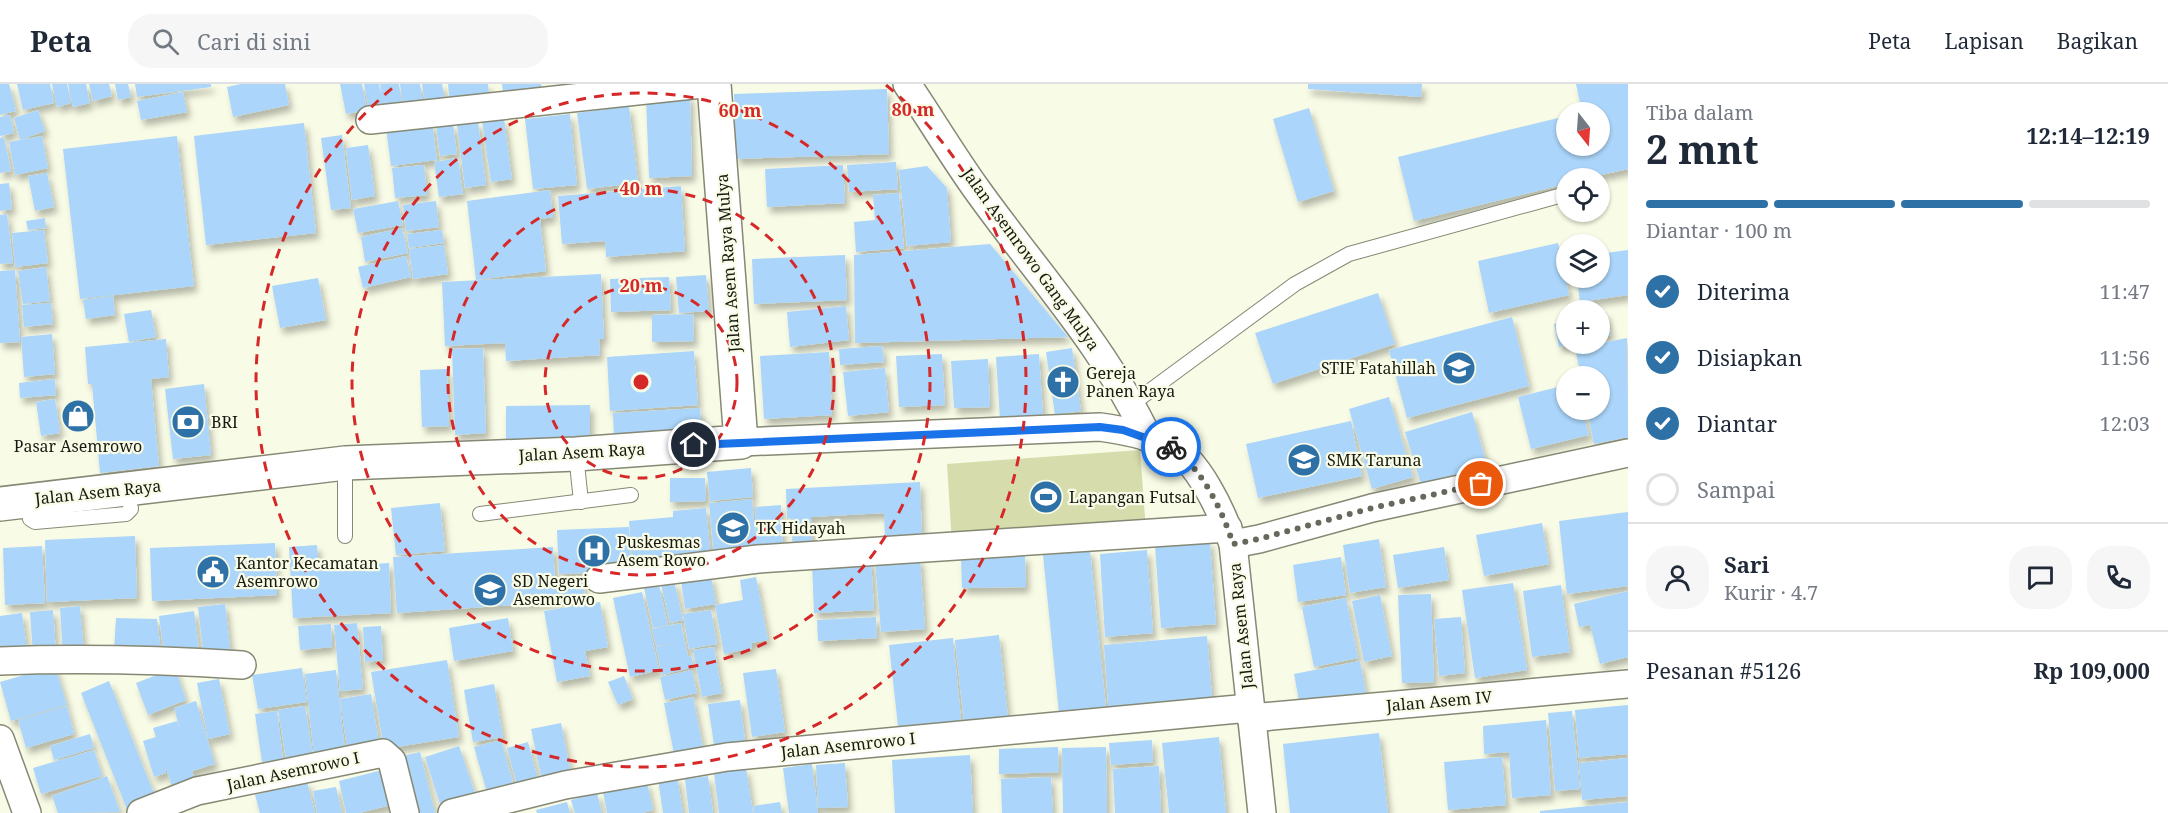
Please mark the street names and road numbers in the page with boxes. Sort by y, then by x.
street label: Jalan Asemrowo Gang Mulya [957,162,1105,355]
street label: Jalan Asem Raya Mulya [711,173,745,354]
street label: Jalan Asem Raya [517,438,646,466]
street label: Jalan Asem Raya [33,474,162,510]
street label: Jalan Asem Raya [1223,562,1259,691]
street label: Jalan Asem IV [1384,685,1493,717]
street label: Jalan Asemrowo I [779,727,916,763]
street label: Jalan Asemrowo I [224,746,362,796]

